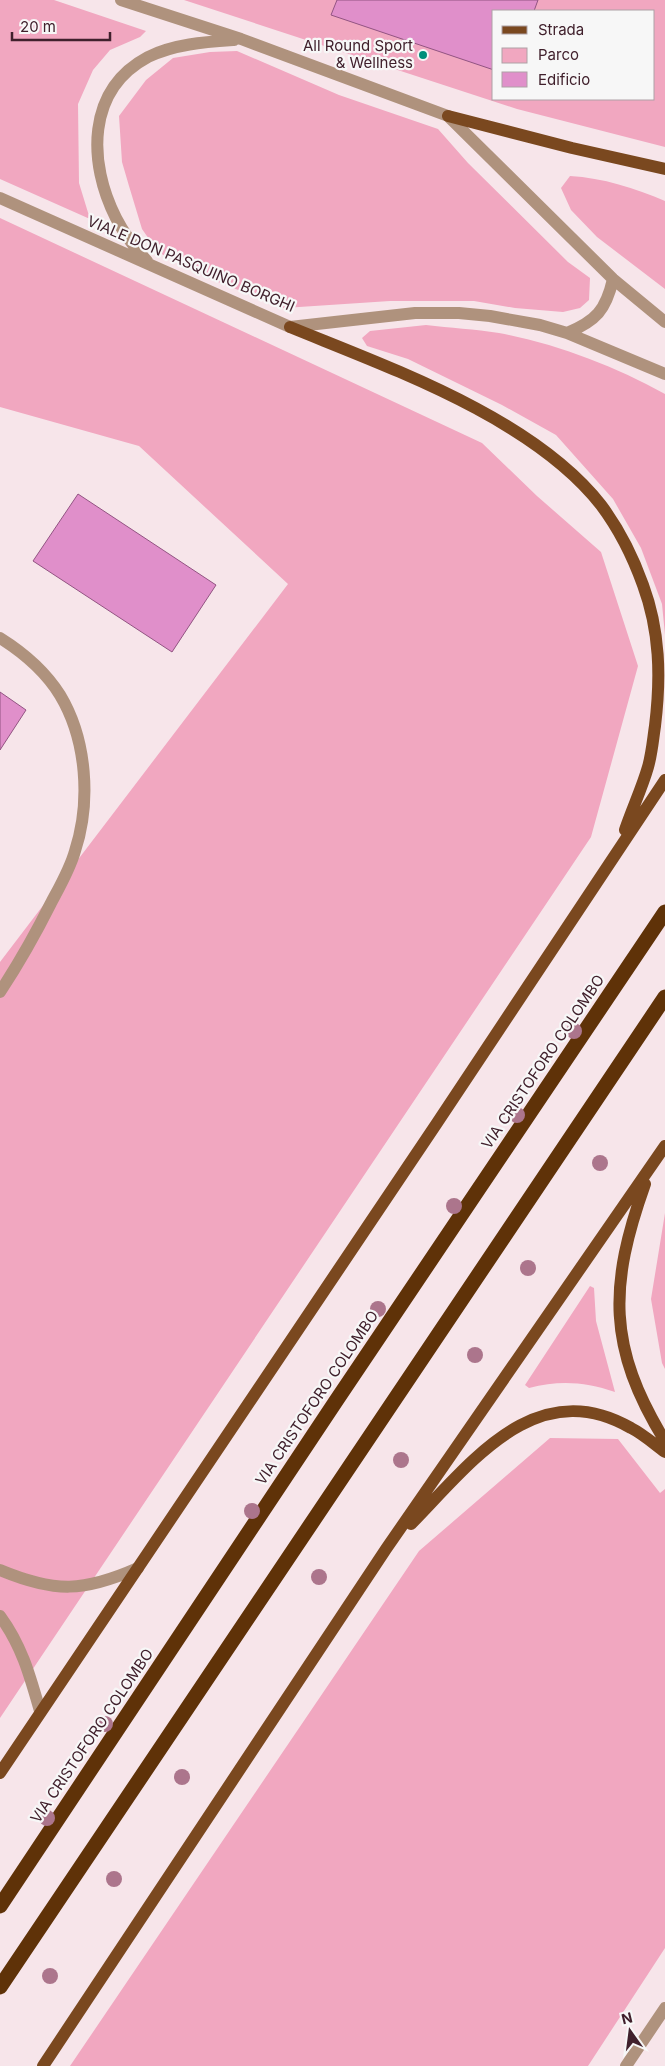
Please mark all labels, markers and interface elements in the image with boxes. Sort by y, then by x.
scale bar [12,10,110,42]
legend [492,10,655,100]
text: 20 m [20,17,56,36]
text: Strada [538,20,584,39]
place label: All Round Sport & Wellness [303,36,413,72]
text: Parco [538,45,579,64]
marker: All Round Sport & Wellness [417,49,429,61]
text: Edificio [538,70,590,89]
street label: VIALE DON PASQUINO BORGHI [85,211,298,316]
street label: VIA CRISTOFORO COLOMBO [477,971,608,1153]
street label: VIA CRISTOFORO COLOMBO [251,1307,382,1489]
street label: VIA CRISTOFORO COLOMBO [26,1645,157,1827]
north arrow [605,2006,655,2056]
text: N [620,2008,634,2027]

